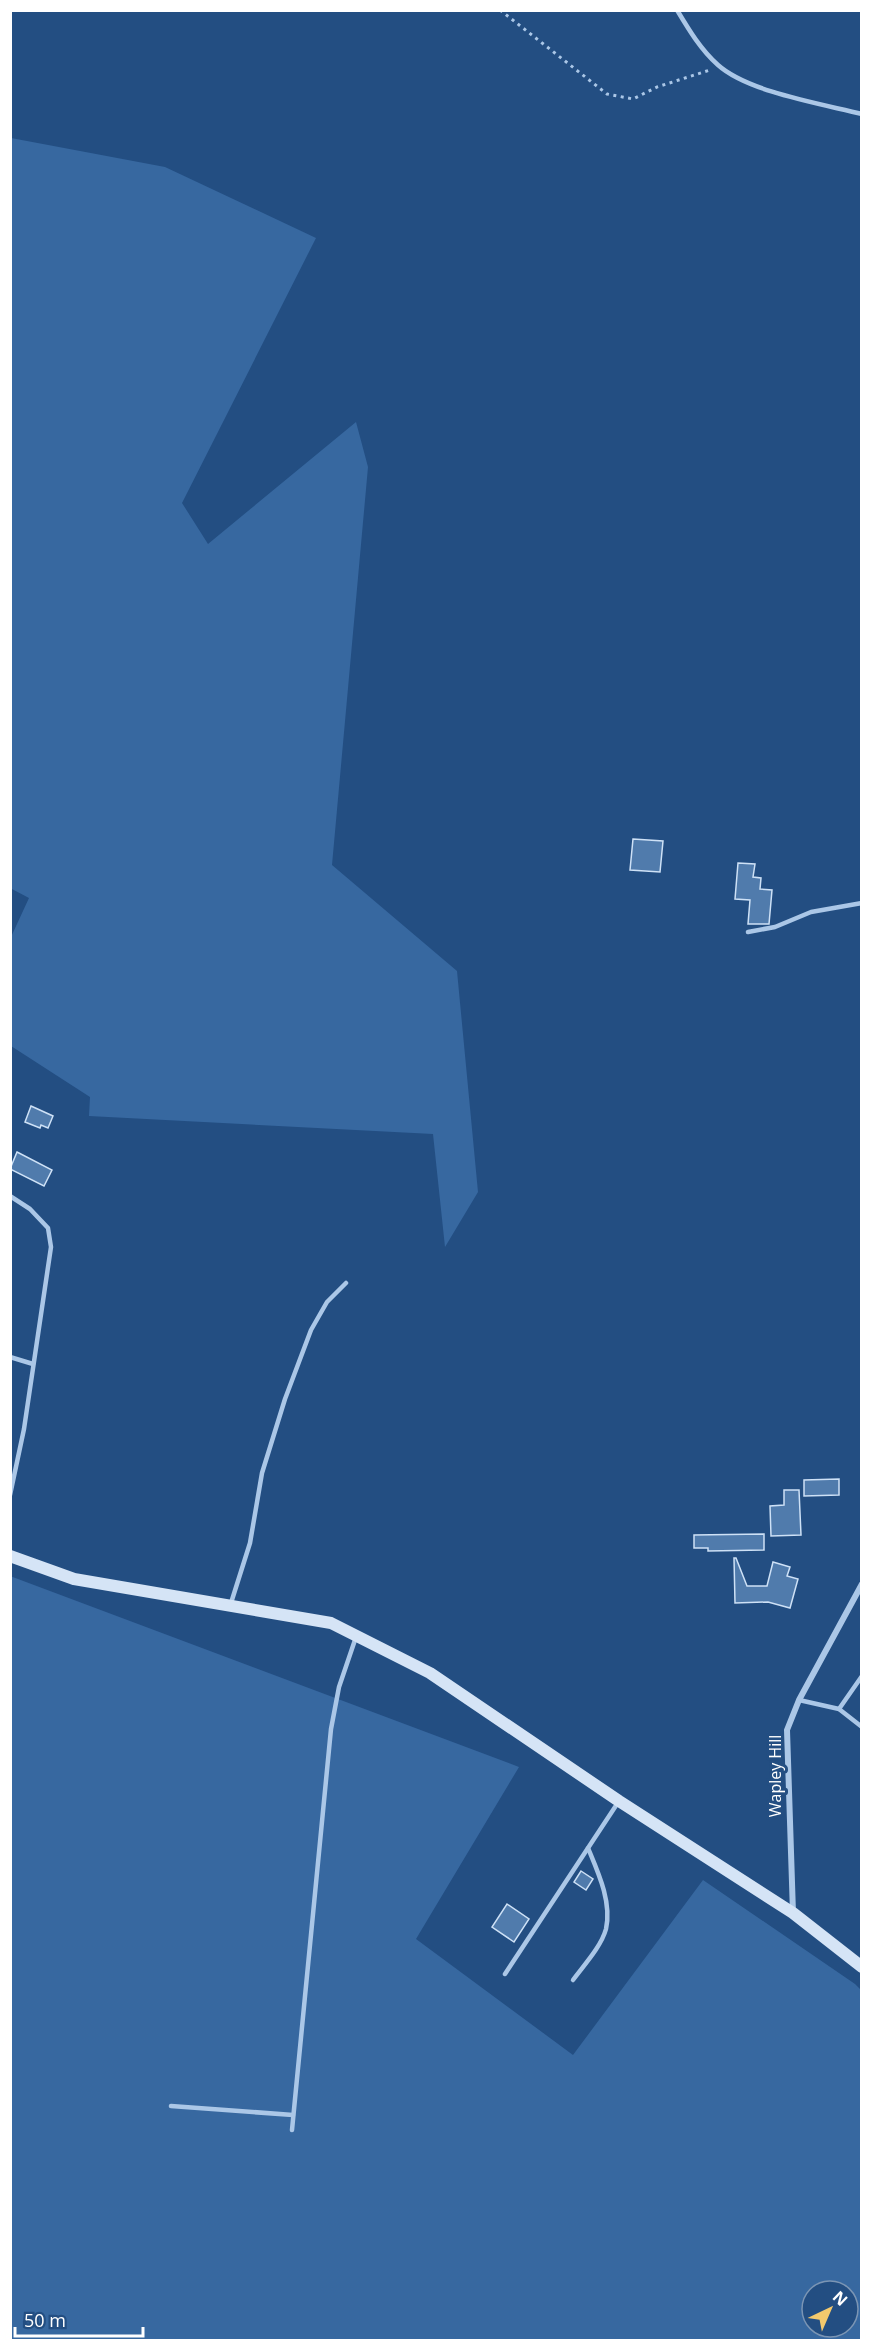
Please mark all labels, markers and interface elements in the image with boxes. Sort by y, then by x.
street label: Wapley Hill [764,1735,786,1817]
north arrow [800,2279,860,2339]
text: N [828,2286,853,2311]
scale bar [15,2300,142,2338]
text: 50 m [24,2308,66,2332]

